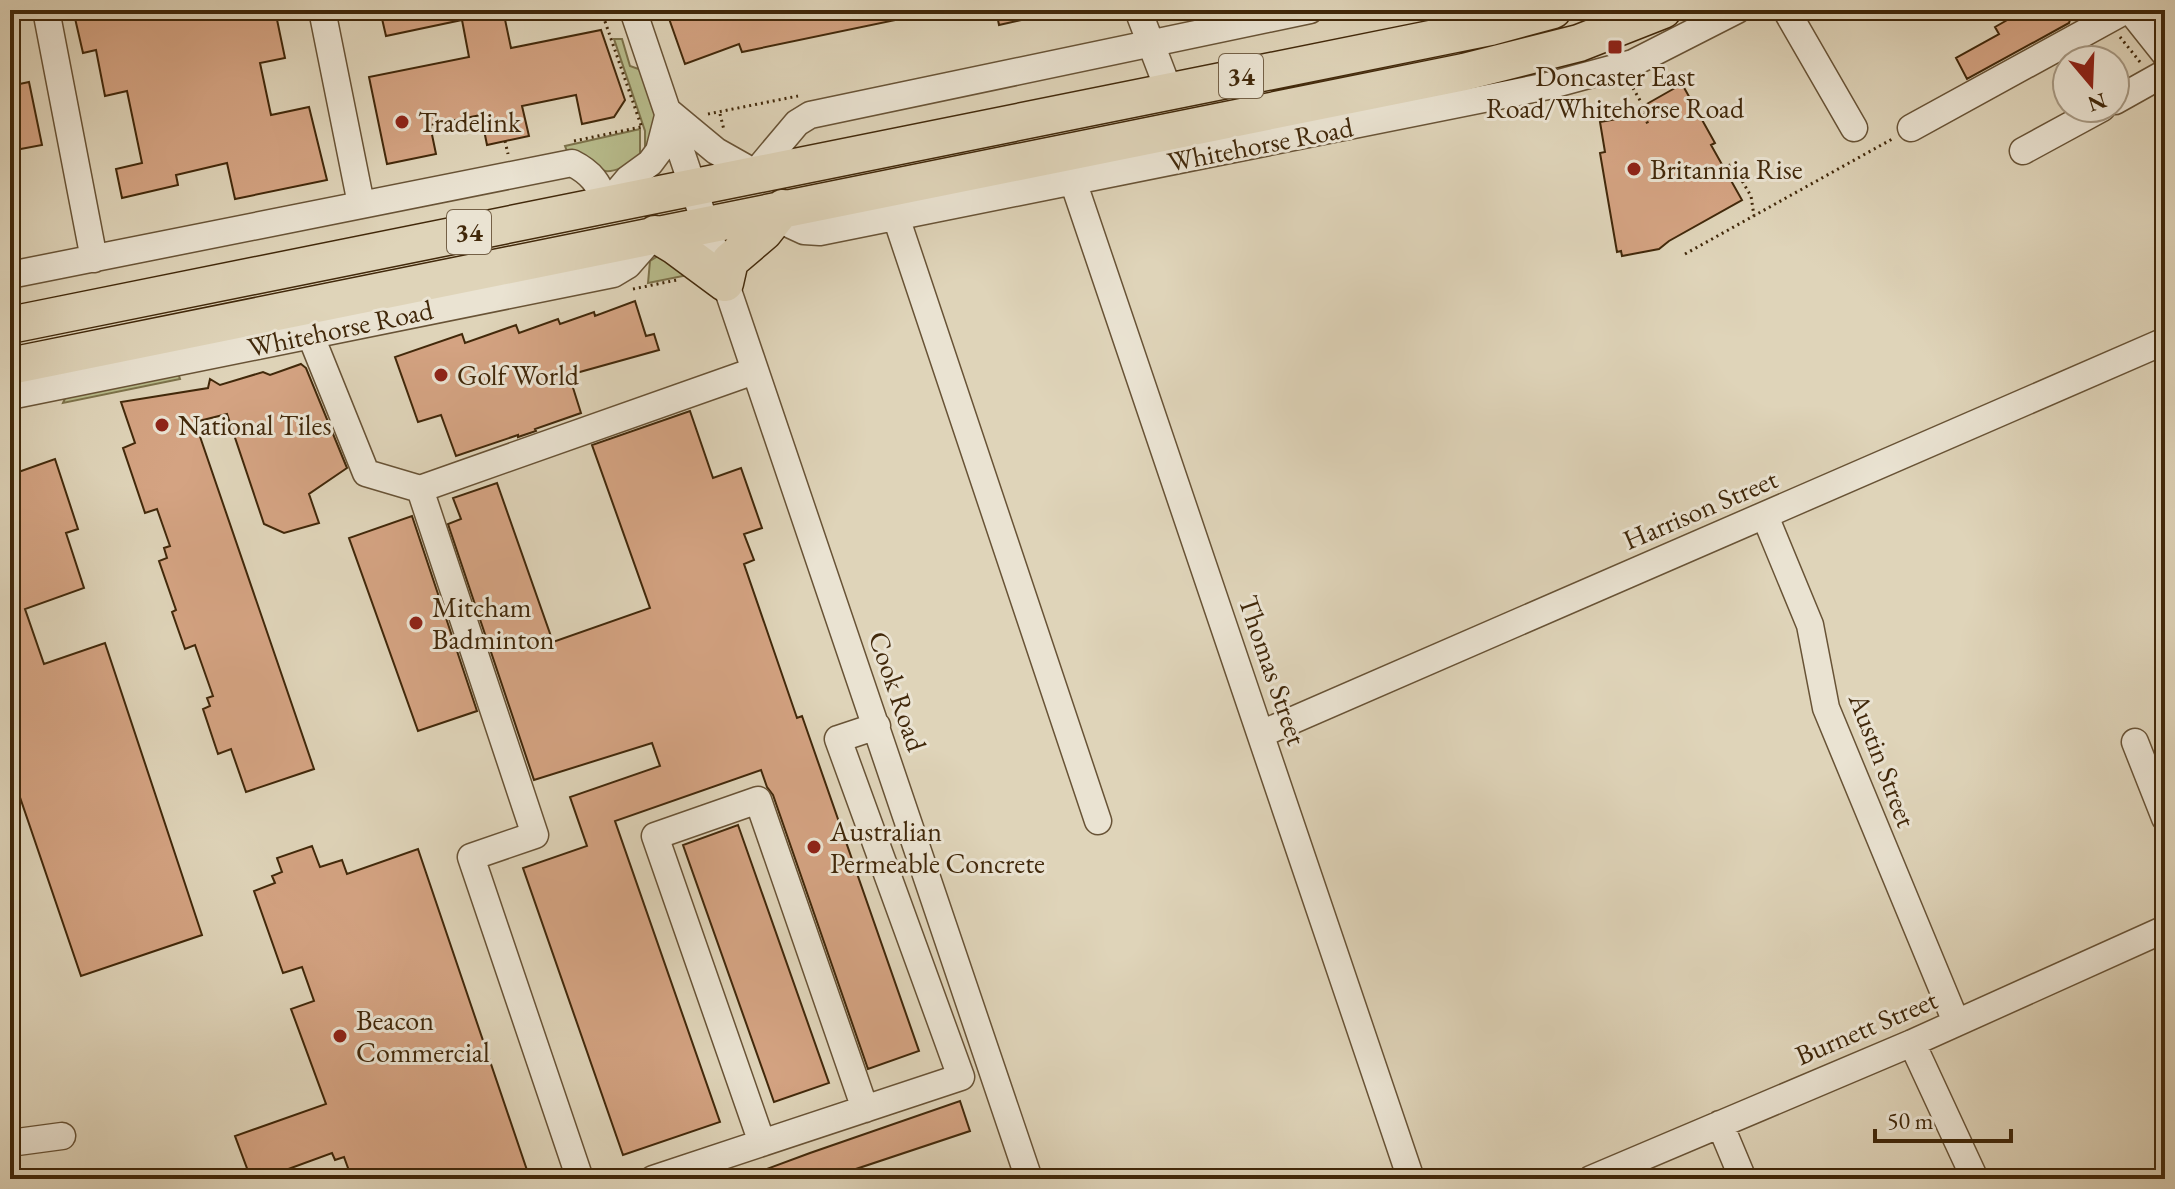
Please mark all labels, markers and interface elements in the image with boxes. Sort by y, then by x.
marker: Doncaster East Road/Whitehorse Road [1606,38,1624,56]
north arrow [2051,44,2131,124]
road number: 34 [1219,54,1263,98]
place label: Doncaster East Road/Whitehorse Road [1486,58,1745,126]
text: N [2084,86,2110,119]
place label: Tradelink [418,104,522,140]
street label: Whitehorse Road [1164,108,1357,180]
marker: Tradelink [393,113,411,131]
place label: Britannia Rise [1650,151,1803,187]
marker: Britannia Rise [1625,160,1643,178]
road number: 34 [447,210,491,254]
street label: Whitehorse Road [244,291,437,365]
place label: Golf World [457,357,580,393]
marker: Golf World [432,366,450,384]
place label: National Tiles [178,407,331,443]
marker: National Tiles [153,416,171,434]
street label: Harrison Street [1617,460,1783,558]
place label: Mitcham Badminton [432,589,555,657]
street label: Thomas Street [1231,590,1316,750]
marker: Mitcham Badminton [407,614,425,632]
street label: Cook Road [861,626,936,757]
street label: Austin Street [1841,687,1925,832]
place label: Australian Permeable Concrete [829,813,1045,881]
marker: Australian Permeable Concrete [805,838,823,856]
street label: Burnett Street [1789,981,1943,1073]
place label: Beacon Commercial [356,1002,490,1070]
marker: Beacon Commercial [331,1027,349,1045]
scale bar [1875,1093,2011,1143]
text: 50 m [1887,1105,1934,1136]

